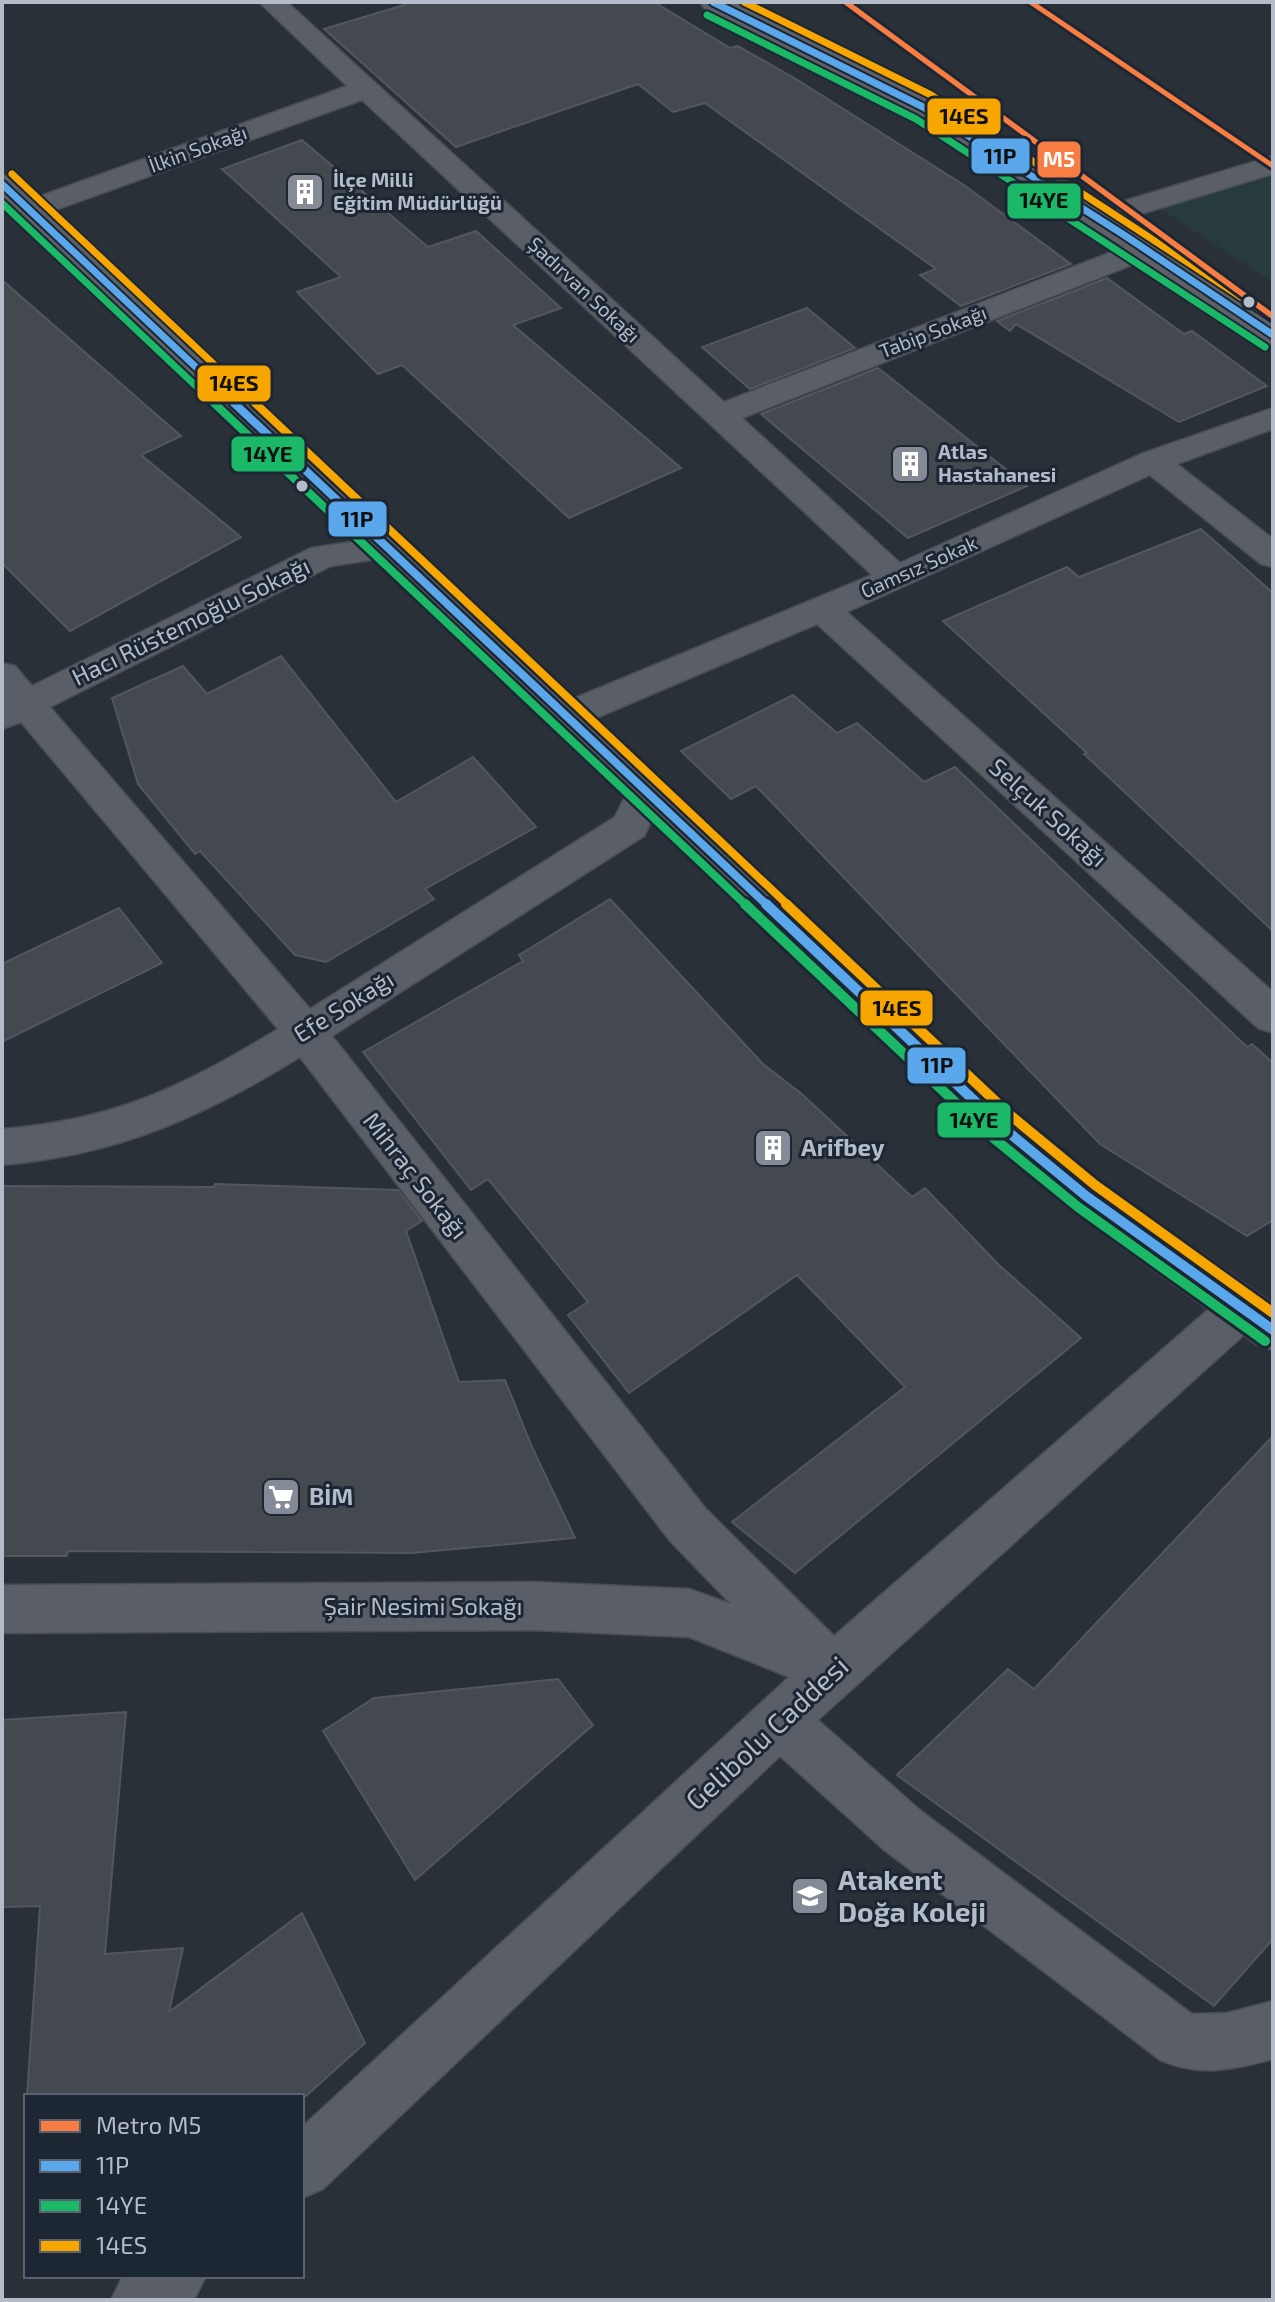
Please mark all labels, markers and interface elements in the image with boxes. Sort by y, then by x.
line badge: 14ES [926,97,1002,136]
text: 14ES [939,102,989,128]
street label: İlkin Sokağı [145,119,250,177]
line badge: 11P [970,137,1031,175]
line badge: M5 [1036,140,1082,179]
text: 11P [984,142,1016,168]
text: M5 [1043,145,1075,171]
place label: İlçe Milli Eğitim Müdürlüğü [333,167,502,214]
building icon: İlçe Milli Eğitim Müdürlüğü [284,171,326,213]
line badge: 14YE [1006,182,1082,220]
text: 14YE [1019,186,1069,212]
street label: Şadırvan Sokağı [523,231,646,348]
unlabelled marker [1241,294,1257,310]
street label: Tabip Sokağı [876,300,990,363]
line badge: 14ES [196,364,272,403]
text: 14ES [209,369,259,395]
line badge: 14YE [230,435,306,473]
place label: Atlas Hastahanesi [938,439,1056,486]
text: 14YE [243,440,293,466]
building icon: Atlas Hastahanesi [889,443,931,485]
unlabelled marker [294,478,310,494]
line badge: 11P [327,500,388,538]
text: 11P [341,505,373,531]
street label: Gamsız Sokak [857,530,980,602]
street label: Hacı Rüstemoğlu Sokağı [67,550,314,691]
street label: Selçuk Sokağı [984,752,1114,873]
street label: Efe Sokağı [288,964,399,1048]
line badge: 14ES [859,989,934,1027]
text: 14ES [872,994,922,1020]
line badge: 11P [906,1046,967,1085]
text: 11P [921,1051,953,1077]
line badge: 14YE [936,1101,1012,1139]
street label: Mihraç Sokağı [357,1106,475,1245]
text: 14YE [949,1106,999,1132]
building icon: Arifbey [752,1127,794,1169]
place label: Arifbey [801,1132,885,1161]
supermarket icon: BİM [260,1476,302,1518]
place label: BİM [309,1481,353,1510]
street label: Şair Nesimi Sokağı [323,1591,523,1621]
street label: Gelibolu Caddesi [678,1648,855,1816]
place label: Atakent Doğa Koleji [838,1862,986,1928]
school or university icon: Atakent Doğa Koleji [789,1875,831,1917]
legend [24,2094,304,2278]
text: Metro M5 [96,2110,201,2139]
text: 11P [96,2150,129,2179]
text: 14YE [96,2190,147,2219]
text: 14ES [96,2230,147,2259]

